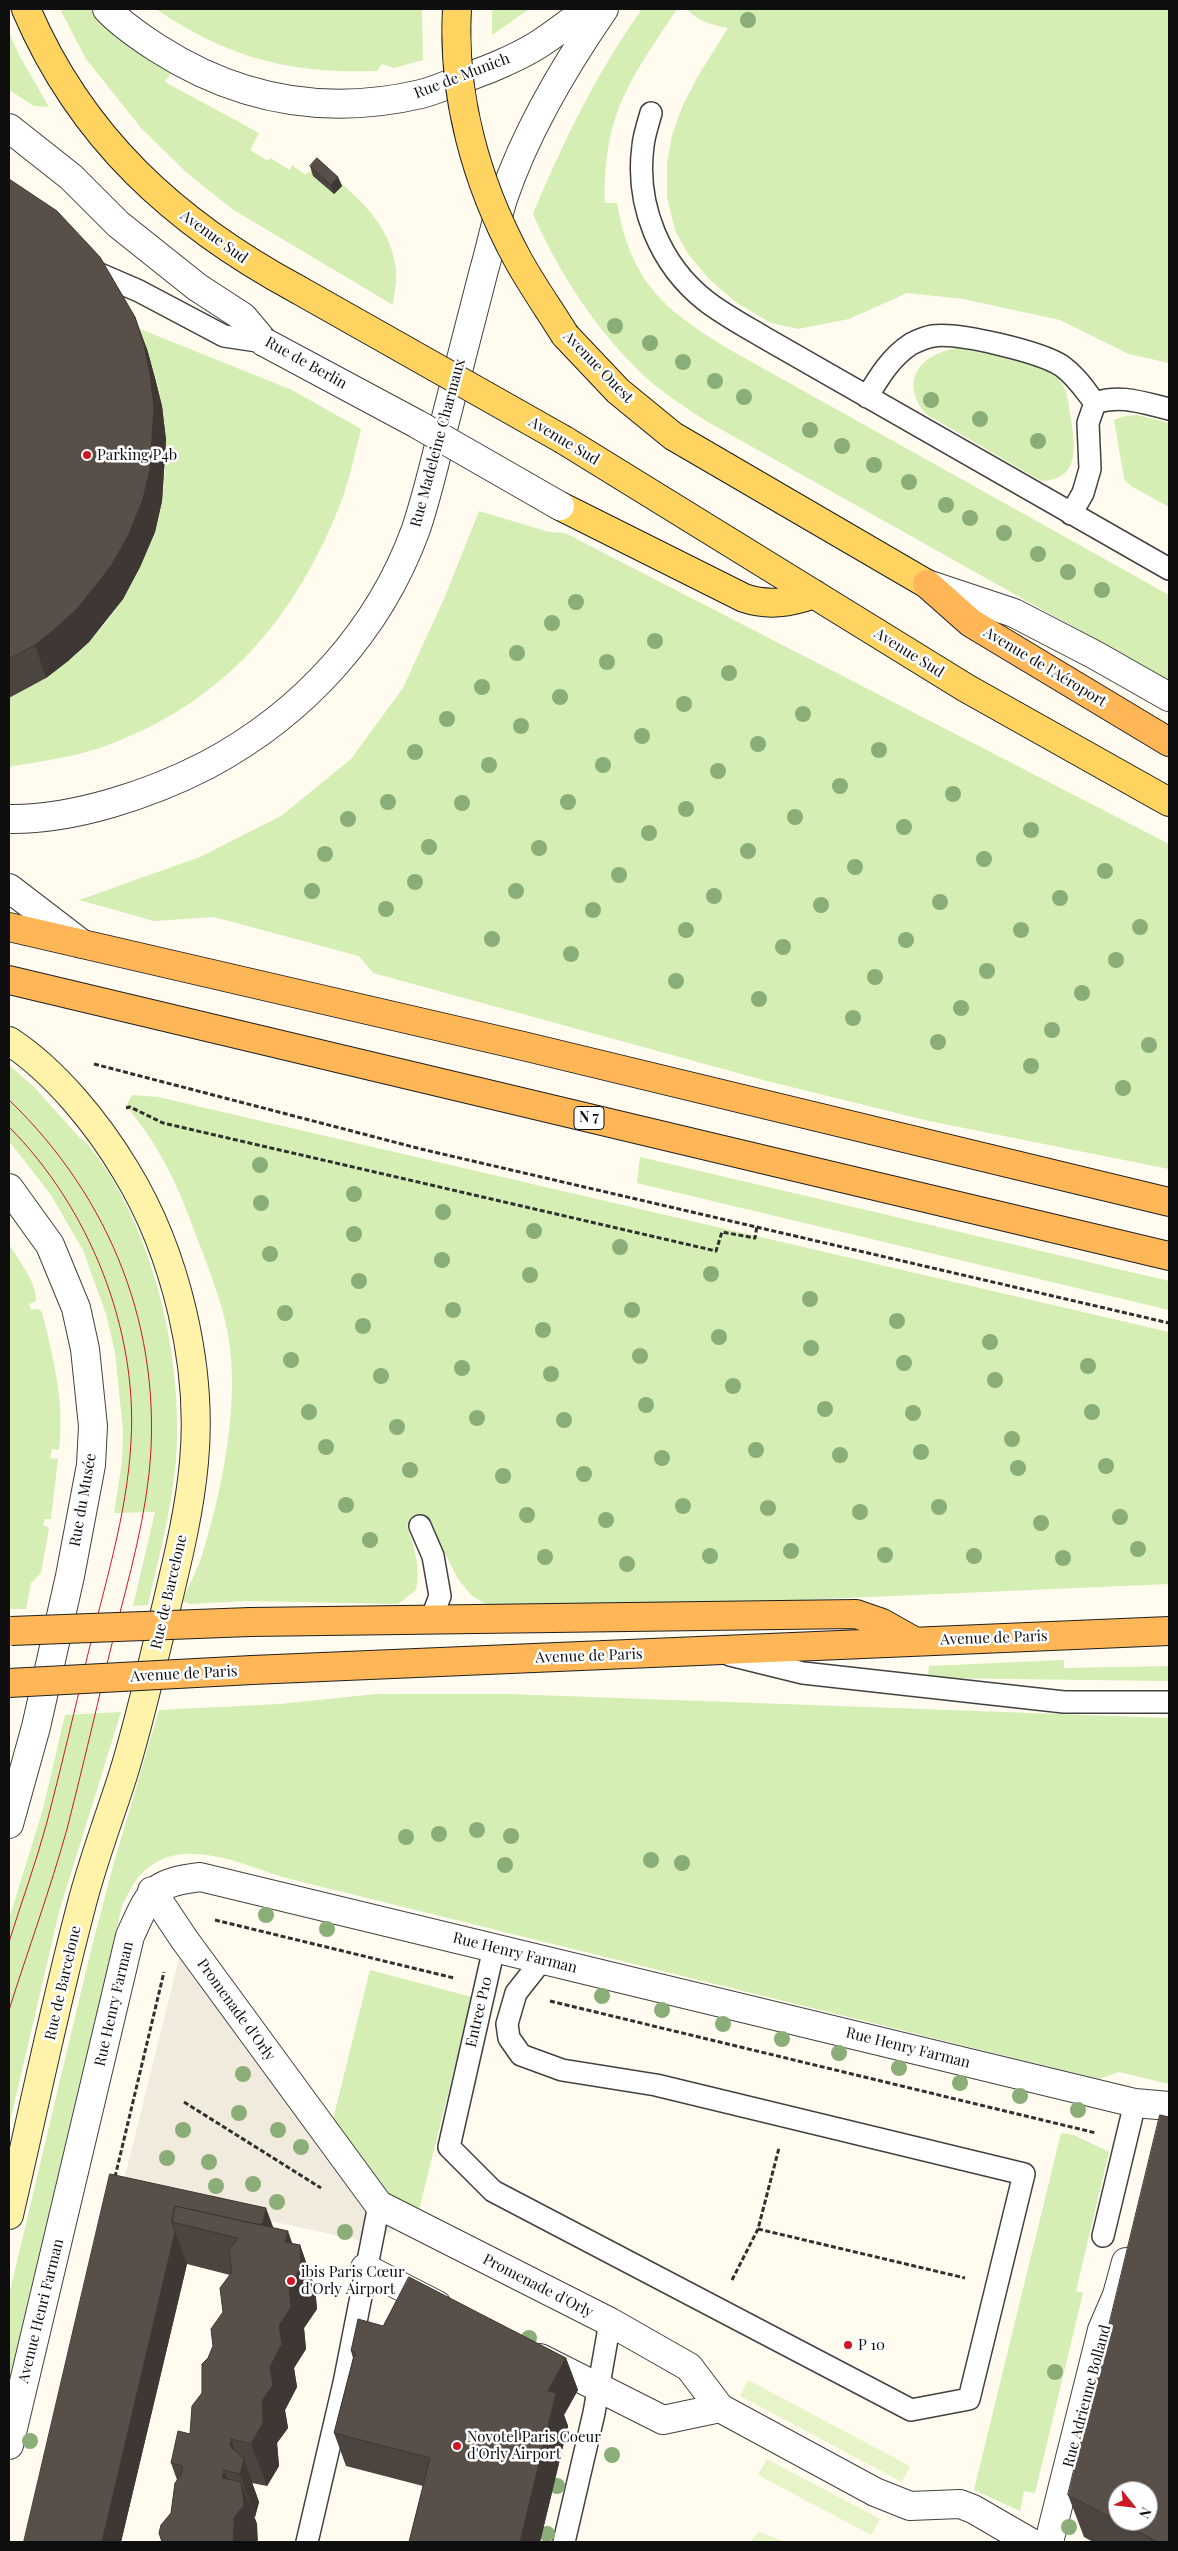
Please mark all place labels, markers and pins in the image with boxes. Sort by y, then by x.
place label: Parking P4b [97,446,177,464]
marker: Parking P4b [81,449,93,461]
place label: ibis Paris Cœur d'Orly Airport [301,2263,405,2298]
marker: ibis Paris Cœur d'Orly Airport [285,2275,297,2287]
place label: P 10 [858,2336,885,2354]
marker: P 10 [842,2339,854,2351]
place label: Novotel Paris Coeur d'Orly Airport [467,2428,601,2463]
marker: Novotel Paris Coeur d'Orly Airport [451,2440,463,2452]

